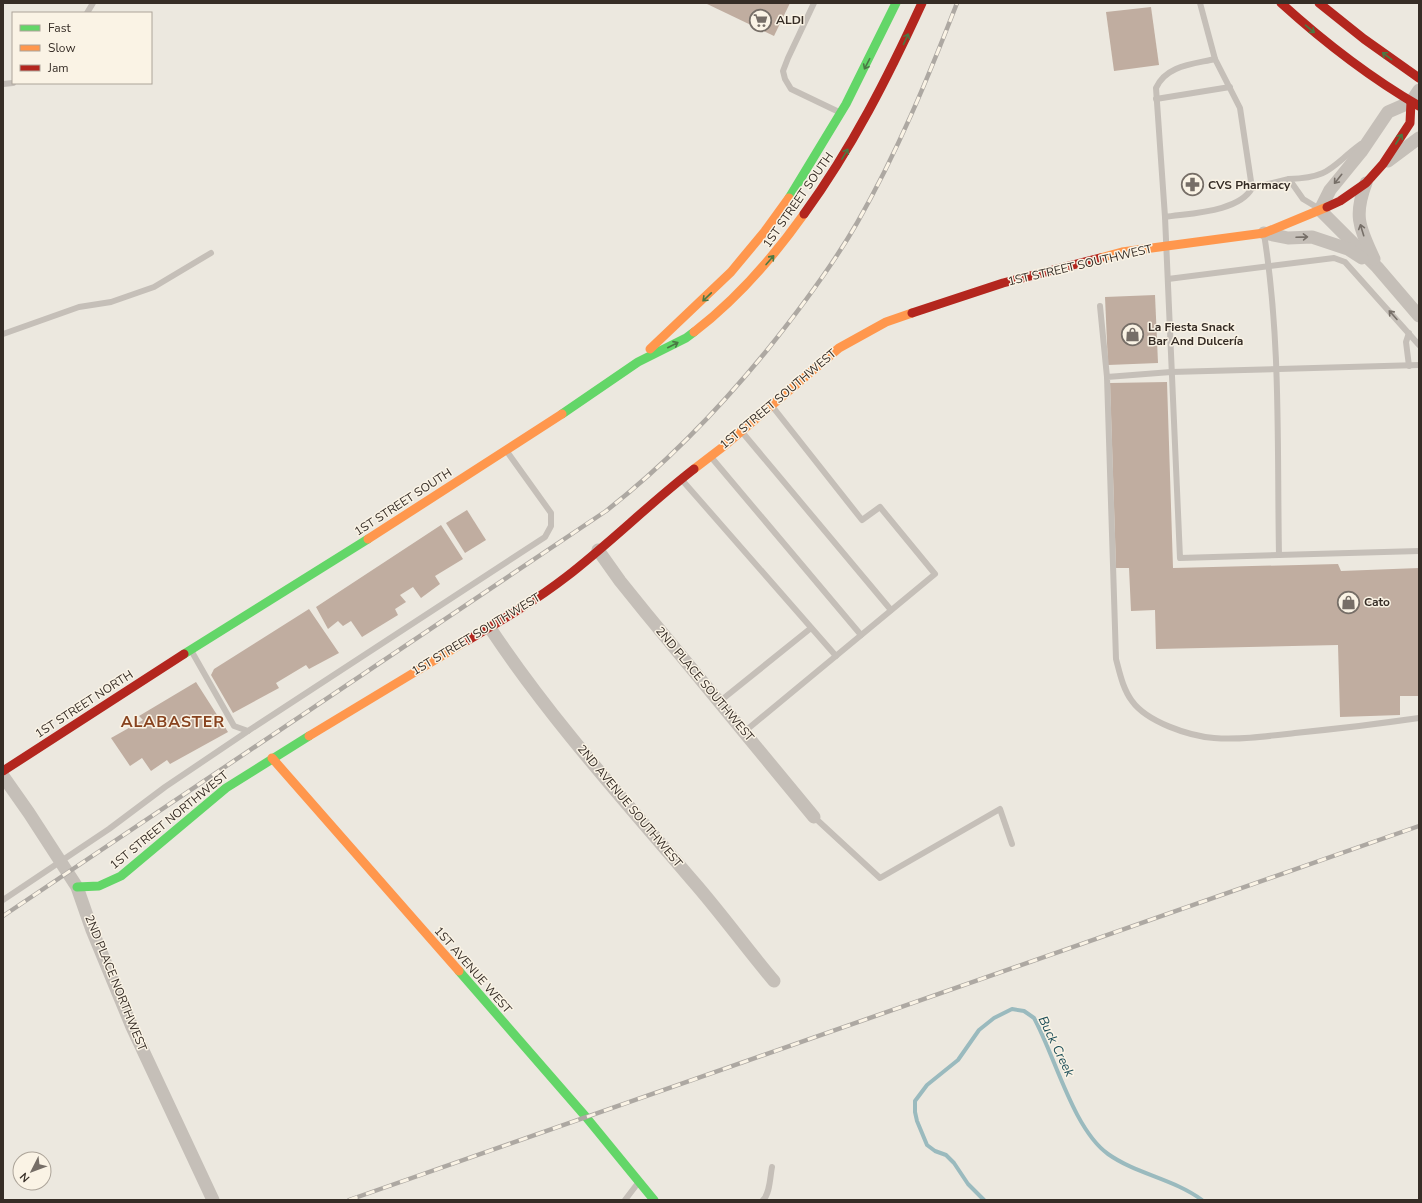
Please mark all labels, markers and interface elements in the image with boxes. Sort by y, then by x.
supermarket icon: ALDI [748,7,774,33]
legend [12,12,152,84]
place label: ALDI [776,12,804,28]
text: Fast [48,20,71,36]
one-way arrow [1305,24,1315,33]
one-way arrow [903,34,910,46]
text: Slow [48,40,76,56]
one-way arrow [1382,52,1393,60]
one-way arrow [863,57,870,69]
text: Jam [47,60,69,76]
one-way arrow [1396,133,1404,145]
street label: 1ST STREET SOUTH [759,149,837,251]
one-way arrow [841,149,849,160]
pharmacy icon: CVS Pharmacy [1179,172,1205,198]
one-way arrow [1334,174,1343,185]
place label: CVS Pharmacy [1208,177,1291,193]
one-way arrow [1358,224,1365,237]
one-way arrow [1295,234,1308,241]
street label: 1ST STREET SOUTHWEST [1006,240,1154,289]
one-way arrow [765,255,775,265]
one-way arrow [702,292,712,302]
one-way arrow [1389,311,1398,321]
place label: La Fiesta Snack Bar And Dulcería [1148,319,1243,349]
shop icon: La Fiesta Snack Bar And Dulcería [1119,321,1145,347]
one-way arrow [666,341,678,348]
street label: 1ST STREET SOUTHWEST [716,345,840,453]
street label: 1ST STREET SOUTH [351,465,455,539]
street label: 1ST STREET SOUTHWEST [409,589,544,679]
shop icon: Cato [1336,589,1362,615]
place label: Cato [1364,594,1390,610]
street label: 2ND PLACE SOUTHWEST [652,623,758,745]
street label: 1ST STREET NORTH [32,666,136,742]
district label: ALABASTER [121,711,225,733]
street label: 2ND AVENUE SOUTHWEST [574,741,687,871]
street label: 1ST STREET NORTHWEST [106,767,232,873]
street label: 2ND PLACE NORTHWEST [81,913,151,1054]
street label: 1ST AVENUE WEST [431,923,516,1017]
water label: Buck Creek [1034,1013,1079,1080]
north arrow [12,1151,52,1191]
text: N [17,1169,33,1185]

